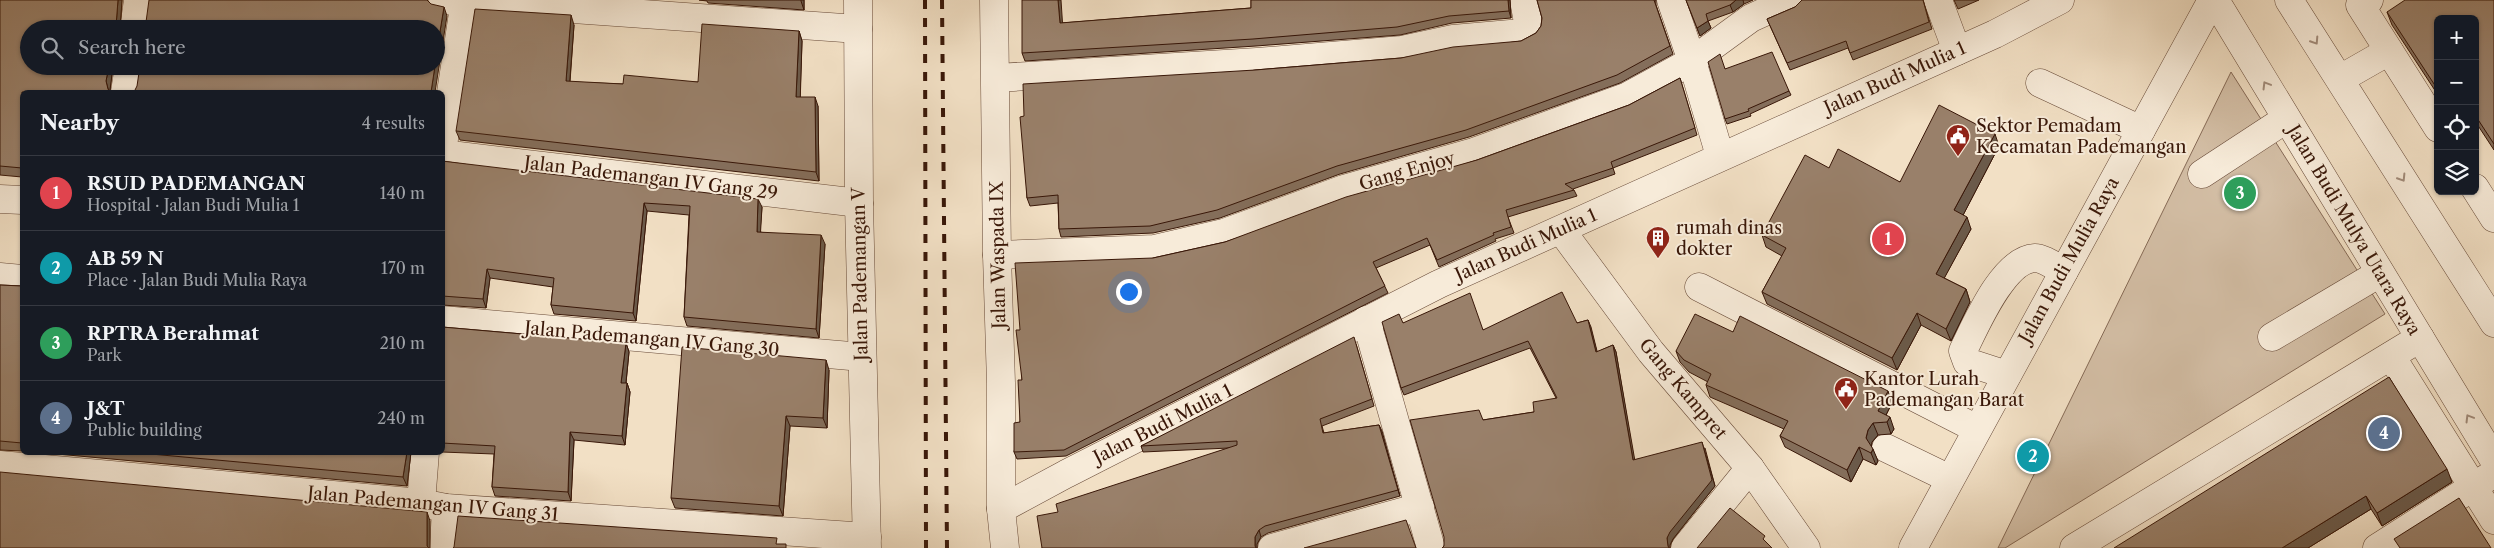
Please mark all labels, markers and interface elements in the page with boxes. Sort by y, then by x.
map controls [2434,15,2479,195]
button: + [2434,15,2479,60]
search box [20,20,445,75]
icon: search [38,34,66,62]
one-way arrow [2309,35,2318,45]
text: Search here [78,36,186,59]
street label: Jalan Budi Mulia 1 [1818,37,1970,120]
button: − [2434,60,2479,105]
one-way arrow [2263,81,2273,90]
button: locate [2434,105,2479,150]
text: Nearby [40,110,119,135]
text: 4 results [362,113,425,133]
place label: Sektor Pemadam Kecamatan Pademangan [1976,115,2187,158]
street label: Jalan Budi Mulya Utara Raya [2281,118,2426,340]
public building icon: Sektor Pemadam Kecamatan Pademangan [1945,123,1971,157]
street label: Gang Enjoy [1356,147,1458,195]
button: layers [2434,150,2479,195]
street label: Jalan Pademangan IV Gang 29 [520,151,779,204]
text: RSUD PADEMANGAN [87,172,305,195]
street label: Jalan Budi Mulia Raya [2013,173,2124,350]
one-way arrow [2396,173,2406,182]
pin: 3 [2224,174,2256,212]
street label: Jalan Waspada IX [986,180,1010,332]
text: 1 [52,183,60,203]
text: 140 m [380,183,425,203]
street label: Jalan Pademangan V [847,186,873,364]
text: Hospital · Jalan Budi Mulia 1 [87,195,300,215]
street label: Jalan Budi Mulia 1 [1449,204,1601,287]
place label: rumah dinas dokter [1676,217,1782,260]
pin: 1 [1872,220,1904,258]
building icon: rumah dinas dokter [1645,225,1671,259]
text: AB 59 N [87,247,164,270]
text: 2 [51,258,61,278]
text: 170 m [381,258,425,278]
text: Place · Jalan Budi Mulia Raya [87,270,307,290]
your location [1116,279,1142,305]
street label: Jalan Pademangan IV Gang 30 [521,317,780,361]
text: RPTRA Berahmat [87,322,259,345]
text: 3 [51,333,61,353]
text: 210 m [380,333,425,353]
street label: Gang Kampret [1634,334,1732,444]
text: Park [87,345,122,365]
place label: Kantor Lurah Pademangan Barat [1864,368,2025,411]
public building icon: Kantor Lurah Pademangan Barat [1833,376,1859,410]
street label: Jalan Budi Mulia 1 [1087,379,1236,470]
text: J&T [87,397,125,420]
text: 4 [51,408,61,428]
text: 240 m [377,408,425,428]
pin: 4 [2368,414,2400,452]
one-way arrow [2465,415,2475,424]
text: Public building [87,420,202,440]
pin: 2 [2017,437,2049,475]
street label: Jalan Pademangan IV Gang 31 [303,482,560,526]

